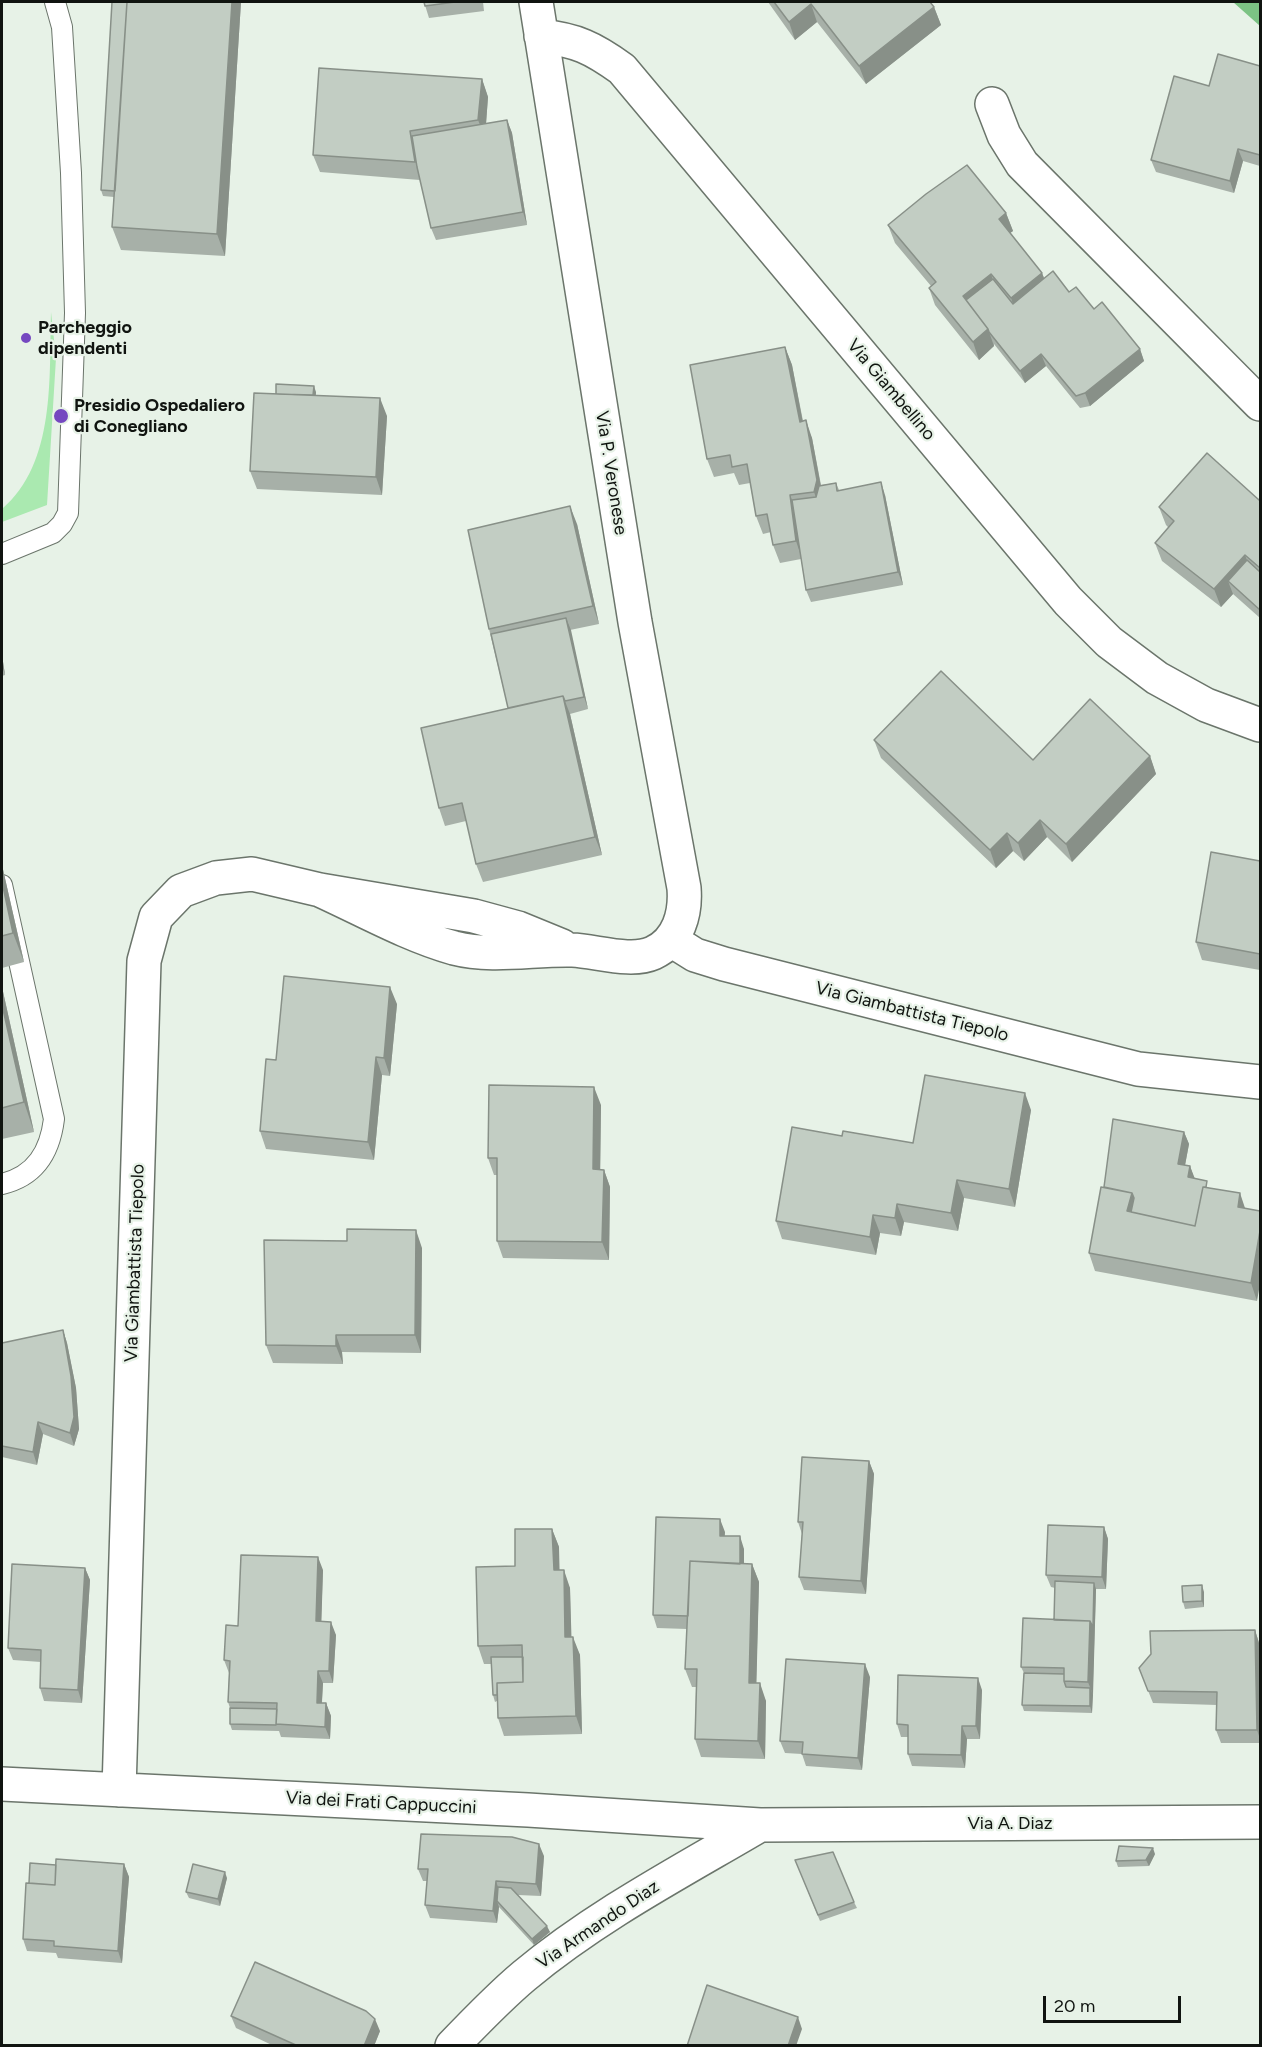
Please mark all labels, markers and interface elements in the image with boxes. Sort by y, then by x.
place label: Parcheggio dipendenti [38,317,132,360]
marker: Parcheggio dipendenti [19,331,33,345]
street label: Via Giambellino [842,335,940,445]
place label: Presidio Ospedaliero di Conegliano [74,395,245,438]
marker: Presidio Ospedaliero di Conegliano [52,407,70,425]
street label: Via P. Veronese [591,410,631,536]
street label: Via Giambattista Tiepolo [813,978,1011,1046]
street label: Via Giambattista Tiepolo [121,1164,149,1362]
street label: Via dei Frati Cappuccini [285,1787,477,1819]
street label: Via A. Diaz [967,1813,1053,1835]
street label: Via Armando Diaz [533,1876,663,1974]
scale bar [1046,1984,1184,2022]
text: 20 m [1054,1995,1095,2017]

